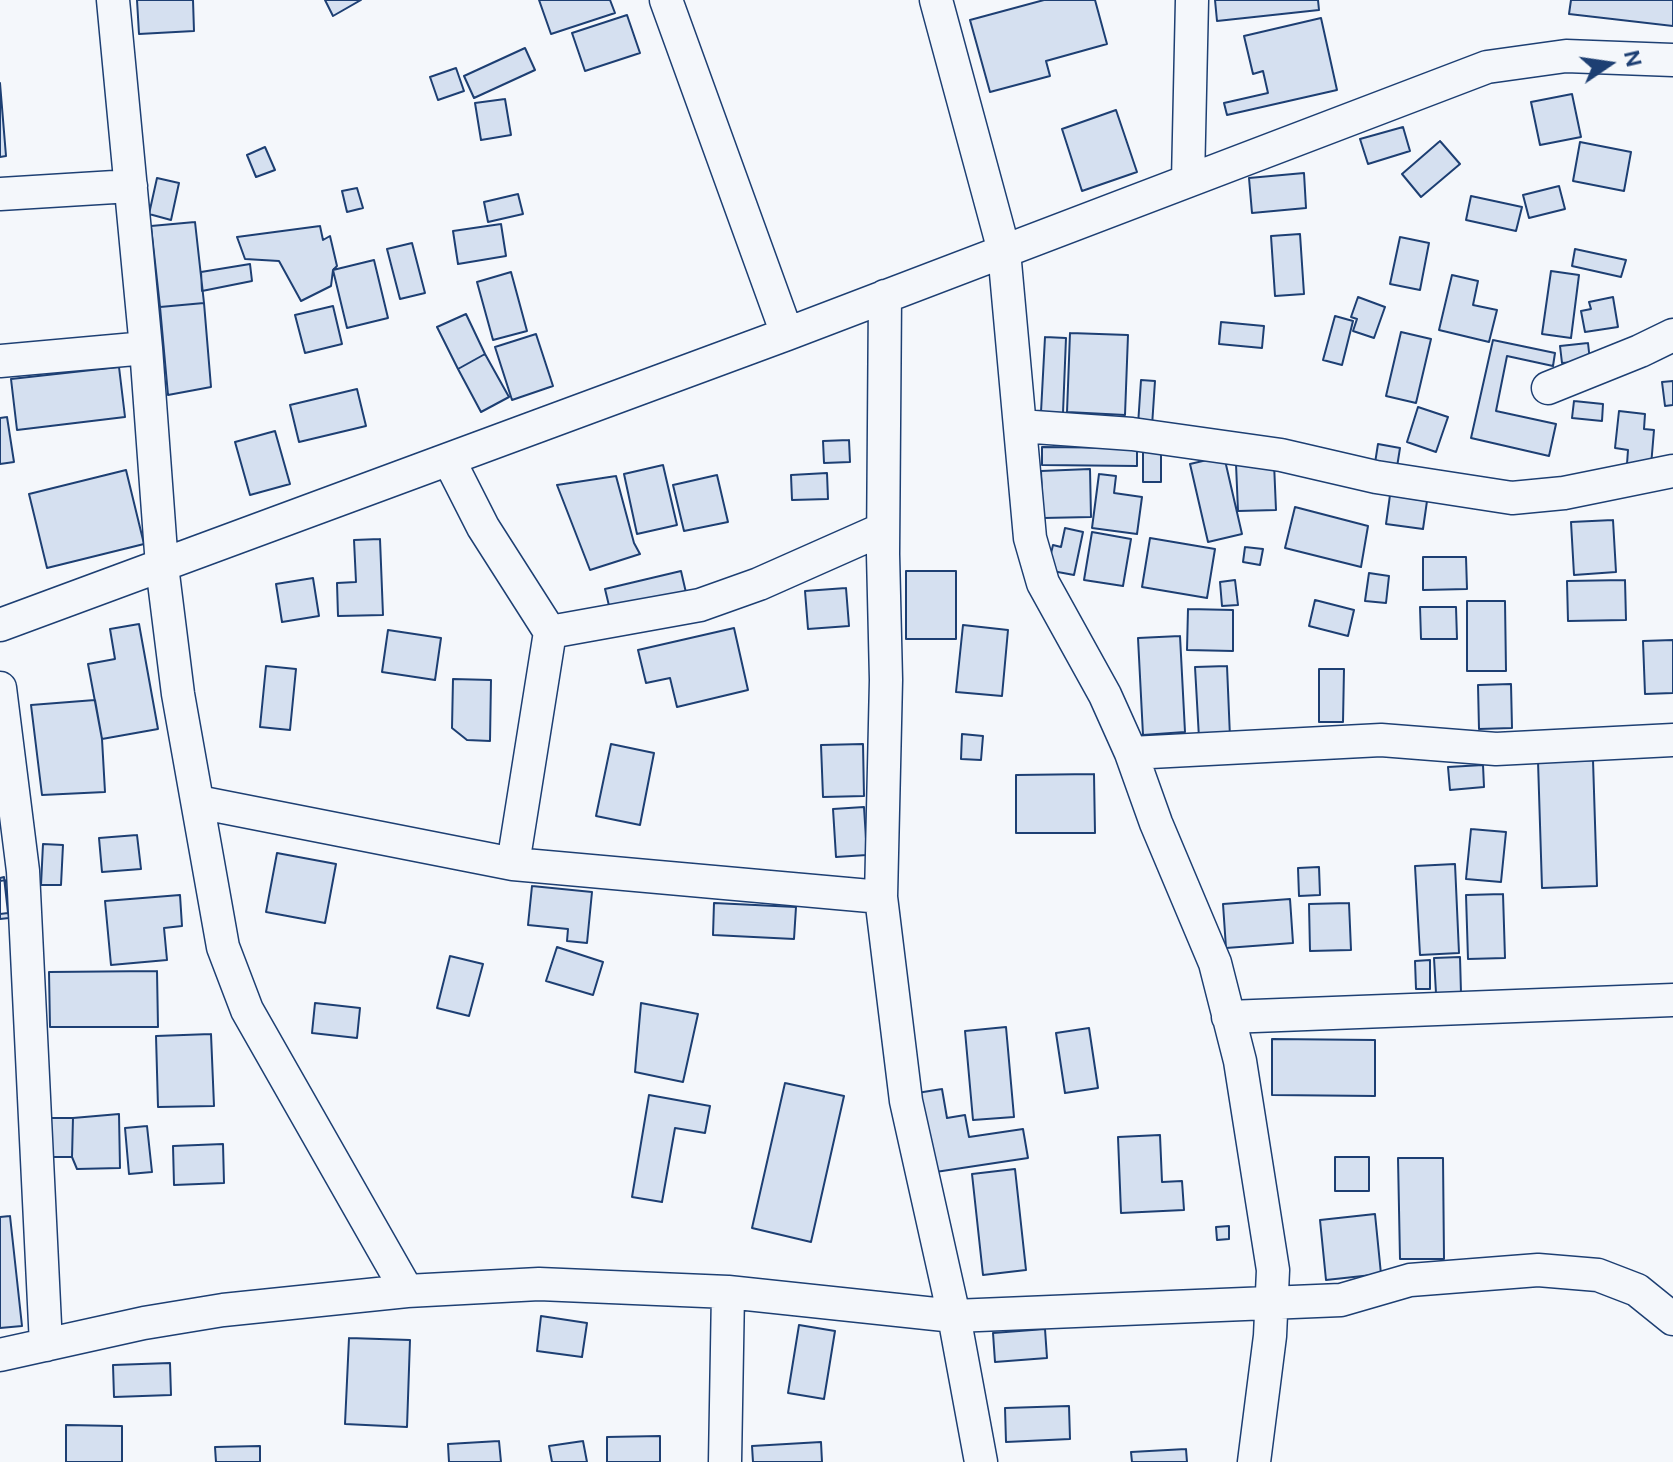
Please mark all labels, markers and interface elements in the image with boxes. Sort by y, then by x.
north arrow [1569,24,1649,104]
text: N [1617,47,1649,70]

